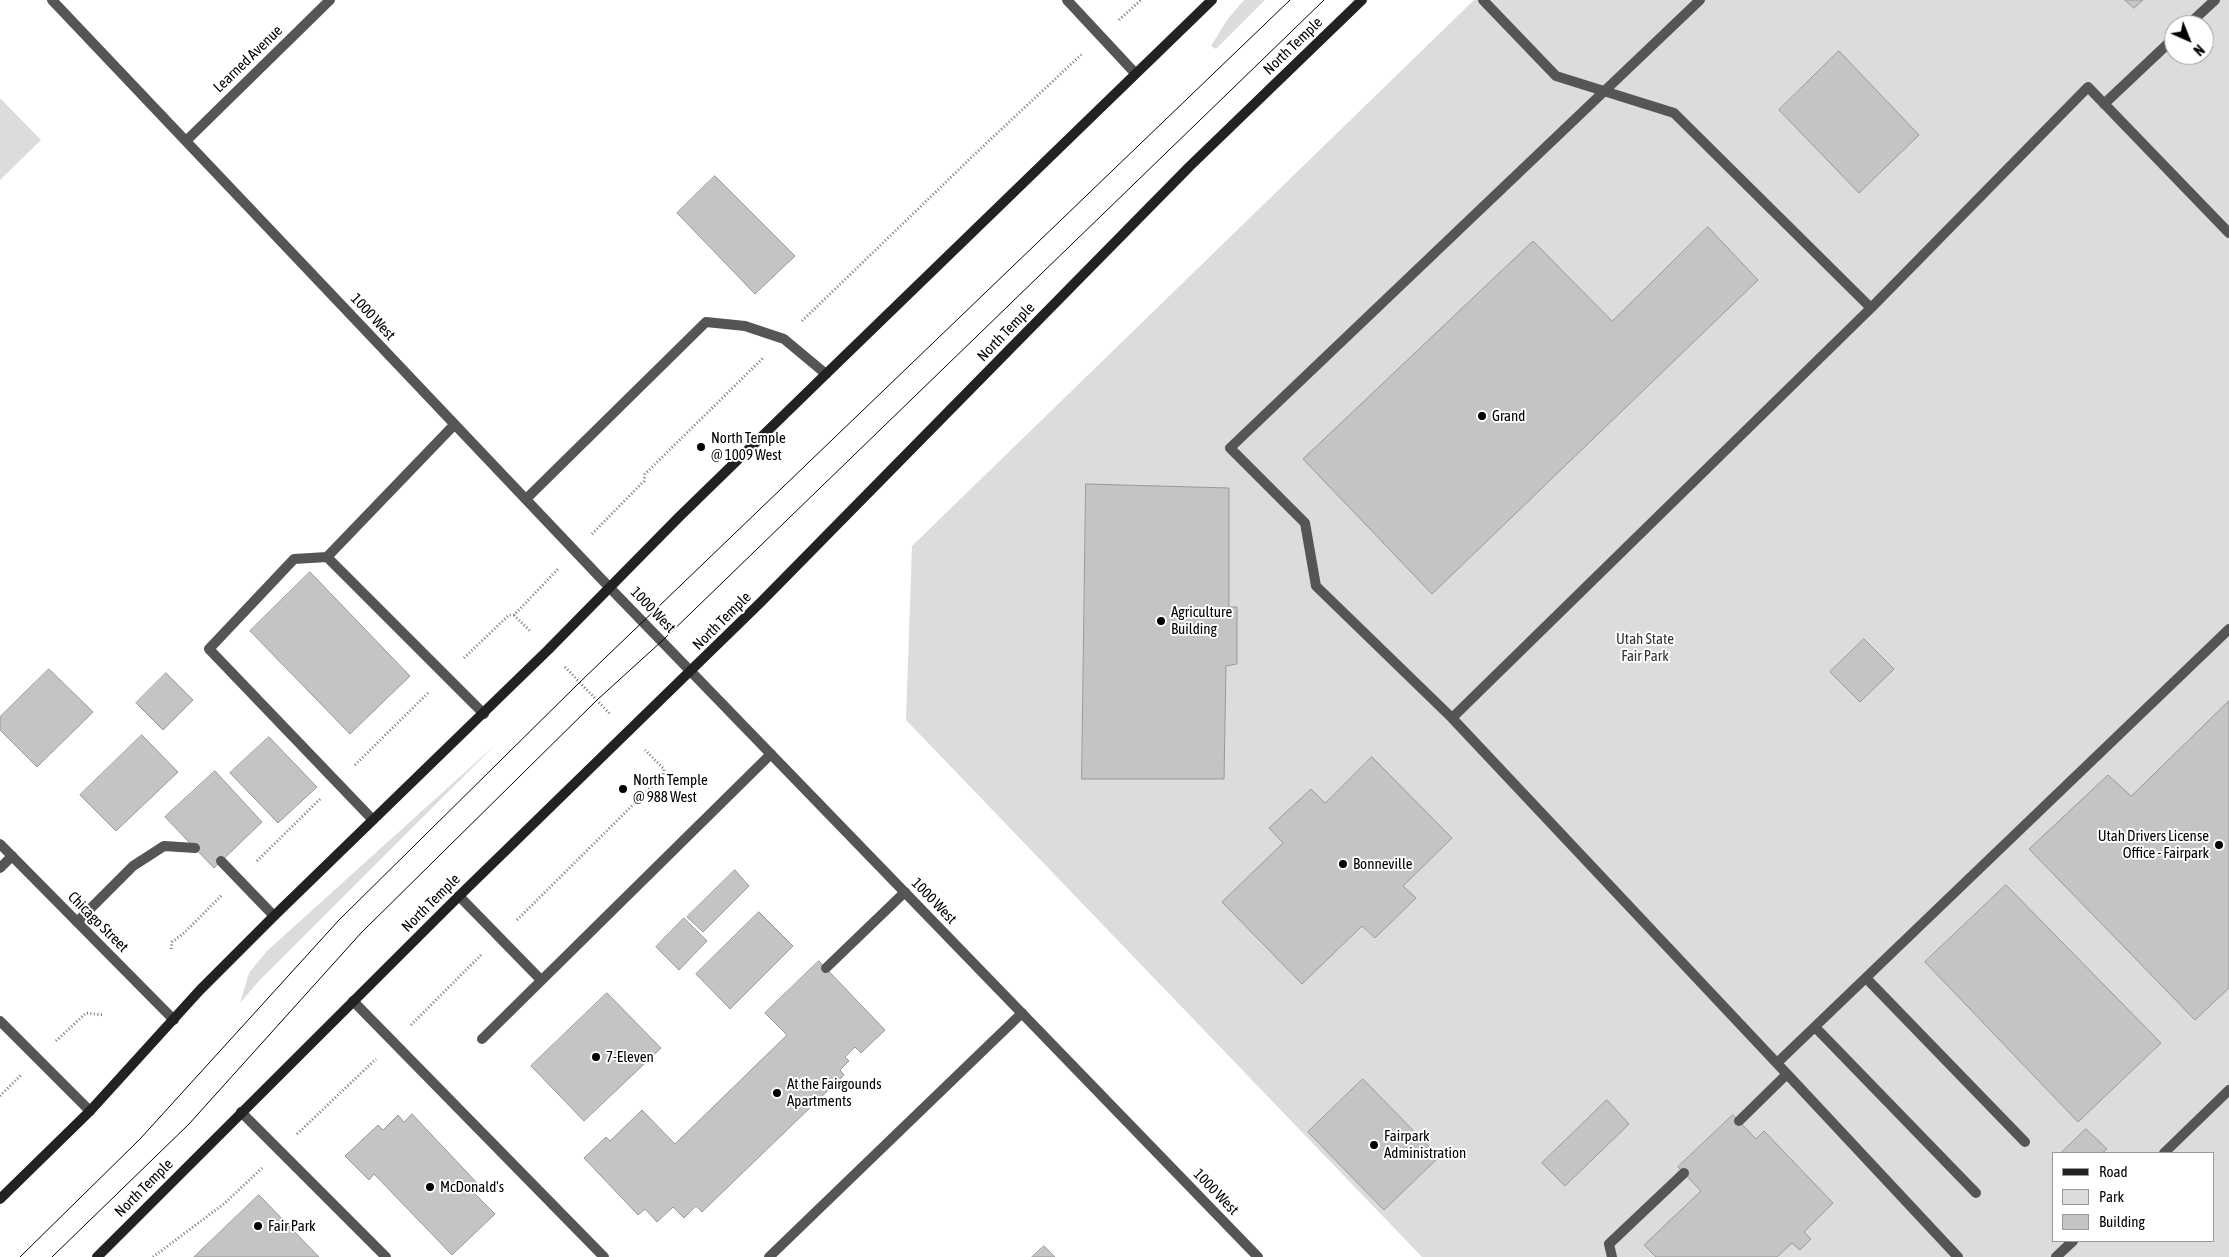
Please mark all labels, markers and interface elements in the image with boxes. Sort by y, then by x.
street label: North Temple [1260,14,1326,78]
north arrow [2164,15,2214,65]
street label: Learned Avenue [210,22,286,96]
text: N [2190,41,2207,59]
street label: 1000 West [347,290,399,344]
street label: North Temple [974,299,1038,365]
place label: Grand [1492,407,1525,425]
marker: Grand [1476,410,1488,422]
place label: North Temple @ 1009 West [711,429,786,464]
marker: North Temple @ 1009 West [695,441,707,453]
street label: 1000 West [627,583,679,637]
street label: North Temple [689,588,755,654]
place label: Agriculture Building [1171,603,1232,638]
marker: Agriculture Building [1155,615,1167,627]
park label: Utah State Fair Park [1616,630,1674,665]
place label: North Temple @ 988 West [633,771,708,806]
marker: North Temple @ 988 West [617,783,629,795]
place label: Utah Drivers License Office - Fairpark [2098,827,2209,862]
marker: Utah Drivers License Office - Fairpark [2213,839,2225,851]
place label: Bonneville [1353,855,1413,873]
marker: Bonneville [1337,858,1349,870]
street label: North Temple [398,870,464,936]
street label: 1000 West [908,874,960,928]
street label: Chicago Street [64,888,132,956]
place label: 7-Eleven [606,1048,654,1066]
marker: 7-Eleven [590,1051,602,1063]
place label: At the Fairgounds Apartments [787,1075,881,1110]
marker: At the Fairgounds Apartments [771,1087,783,1099]
place label: Fairpark Administration [1384,1127,1466,1162]
marker: Fairpark Administration [1368,1139,1380,1151]
legend [2052,1152,2214,1242]
street label: North Temple [111,1155,177,1221]
text: Road [2099,1163,2128,1180]
street label: 1000 West [1190,1165,1242,1219]
place label: McDonald's [440,1178,504,1196]
marker: McDonald's [424,1181,436,1193]
text: Park [2099,1188,2124,1205]
text: Building [2099,1213,2145,1230]
place label: Fair Park [268,1217,316,1235]
marker: Fair Park [252,1220,264,1232]

